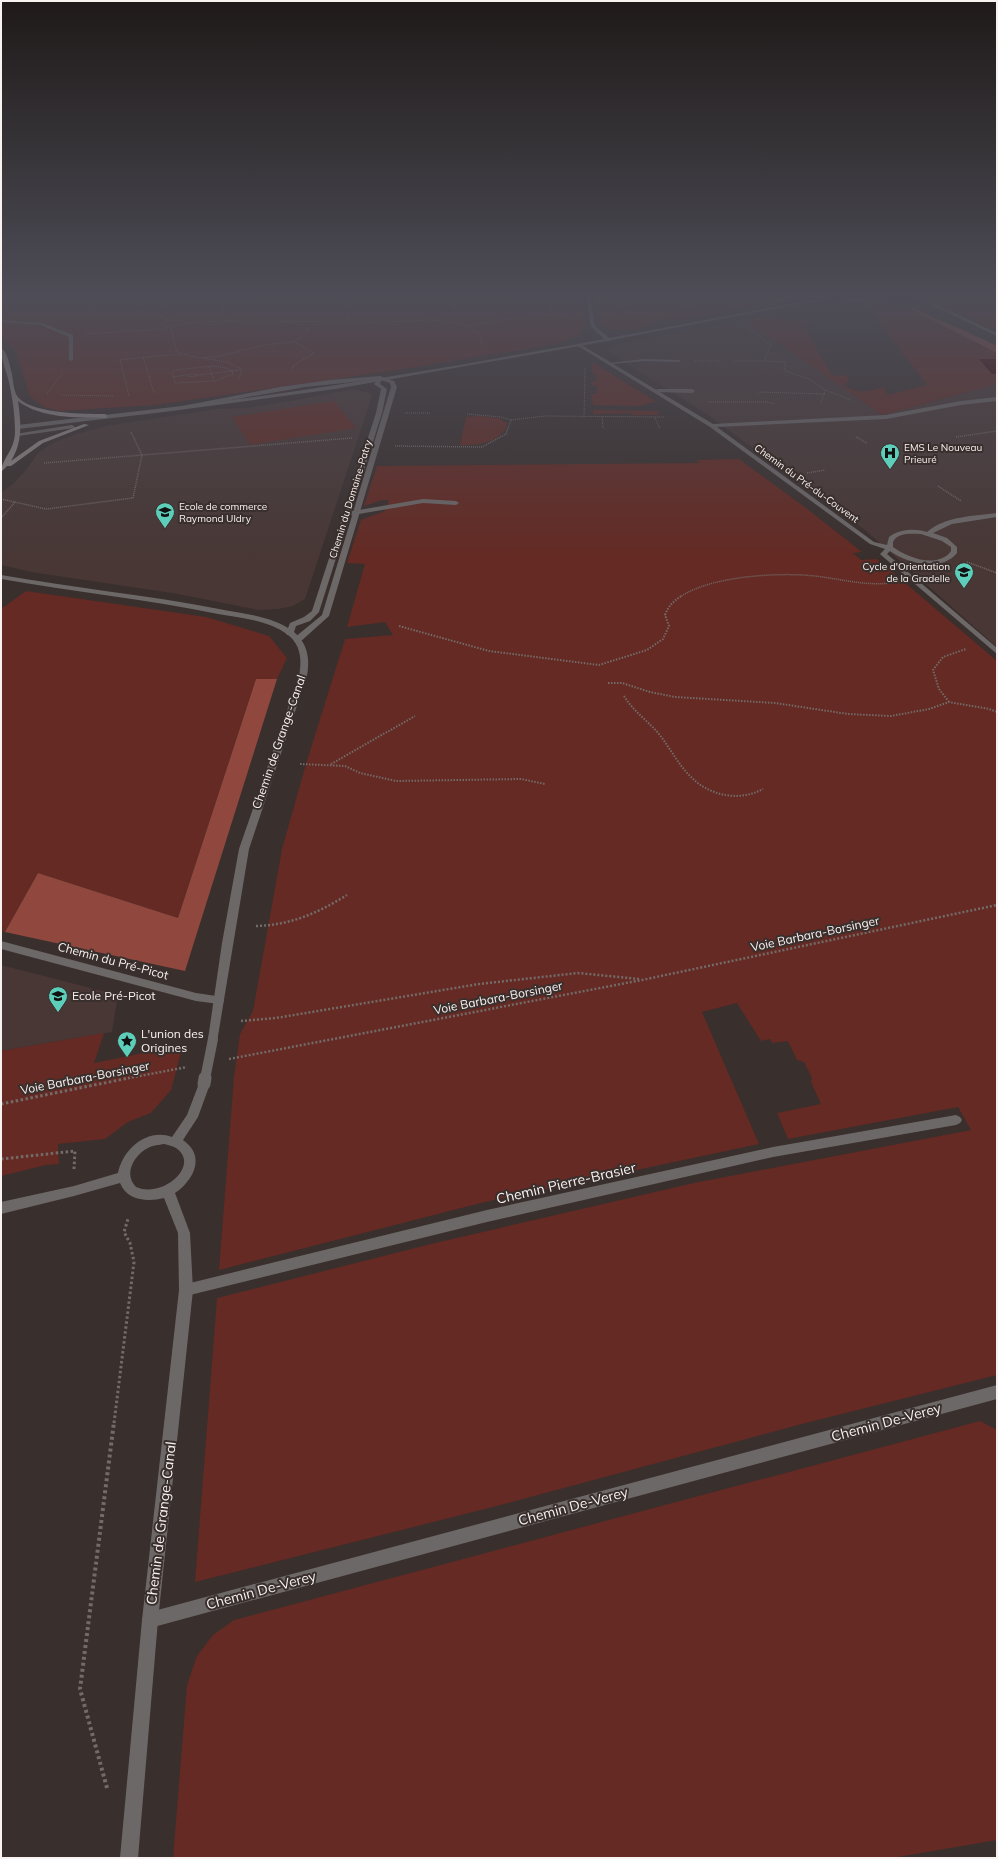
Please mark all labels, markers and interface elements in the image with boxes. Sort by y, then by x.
street label: Chemin du Domaine-Patry [326,438,375,560]
street label: Chemin du Pré-du-Couvent [752,441,862,526]
place label: EMS Le Nouveau Prieuré [904,441,982,466]
hospital icon: EMS Le Nouveau Prieuré [879,442,901,470]
place label: Ecole de commerce Raymond Uldry [179,500,267,525]
school or university icon: Ecole de commerce Raymond Uldry [154,501,176,529]
place label: Cycle d'Orientation de la Gradelle [863,560,950,585]
school or university icon: Cycle d'Orientation de la Gradelle [953,561,975,589]
street label: Chemin de Grange-Canal [249,673,309,811]
street label: Voie Barbara-Borsinger [749,912,881,954]
street label: Chemin du Pré-Picot [56,939,170,982]
street label: Voie Barbara-Borsinger [432,978,564,1017]
school or university icon: Ecole Pré-Picot [47,985,69,1013]
place label: Ecole Pré-Picot [72,988,155,1003]
place label: L'union des Origines [141,1026,204,1055]
place icon: L'union des Origines [116,1030,138,1058]
street label: Voie Barbara-Borsinger [19,1058,151,1097]
street label: Chemin Pierre-Brasier [494,1158,638,1208]
street label: Chemin De-Verey [829,1399,943,1445]
street label: Chemin de Grange-Canal [142,1440,180,1606]
street label: Chemin De-Verey [516,1483,630,1529]
street label: Chemin De-Verey [204,1567,318,1613]

